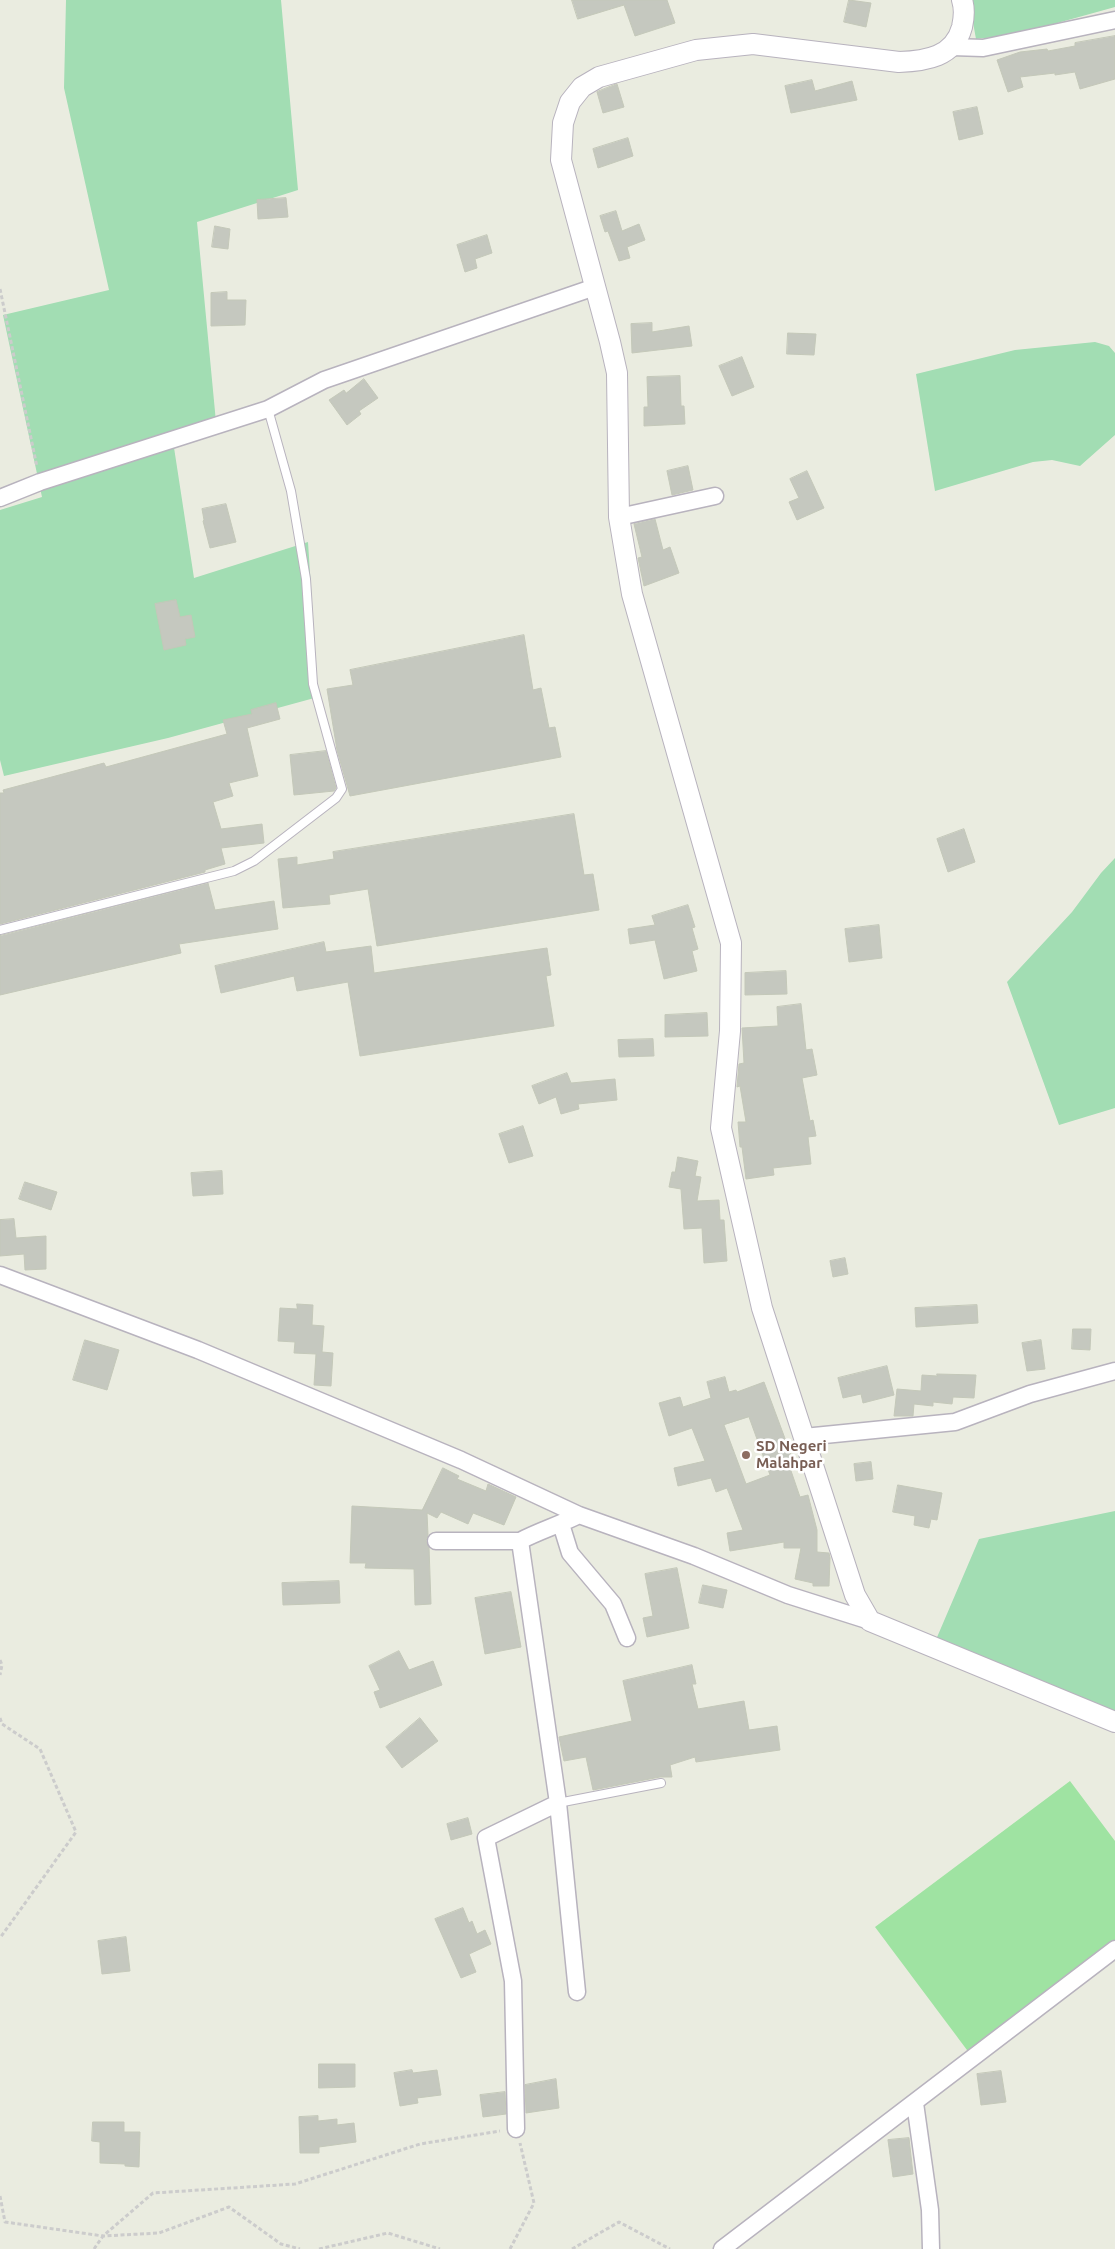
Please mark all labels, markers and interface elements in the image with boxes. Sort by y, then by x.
place label: SD Negeri Malahpar [756,1437,827,1472]
marker: SD Negeri Malahpar [740,1449,752,1461]

